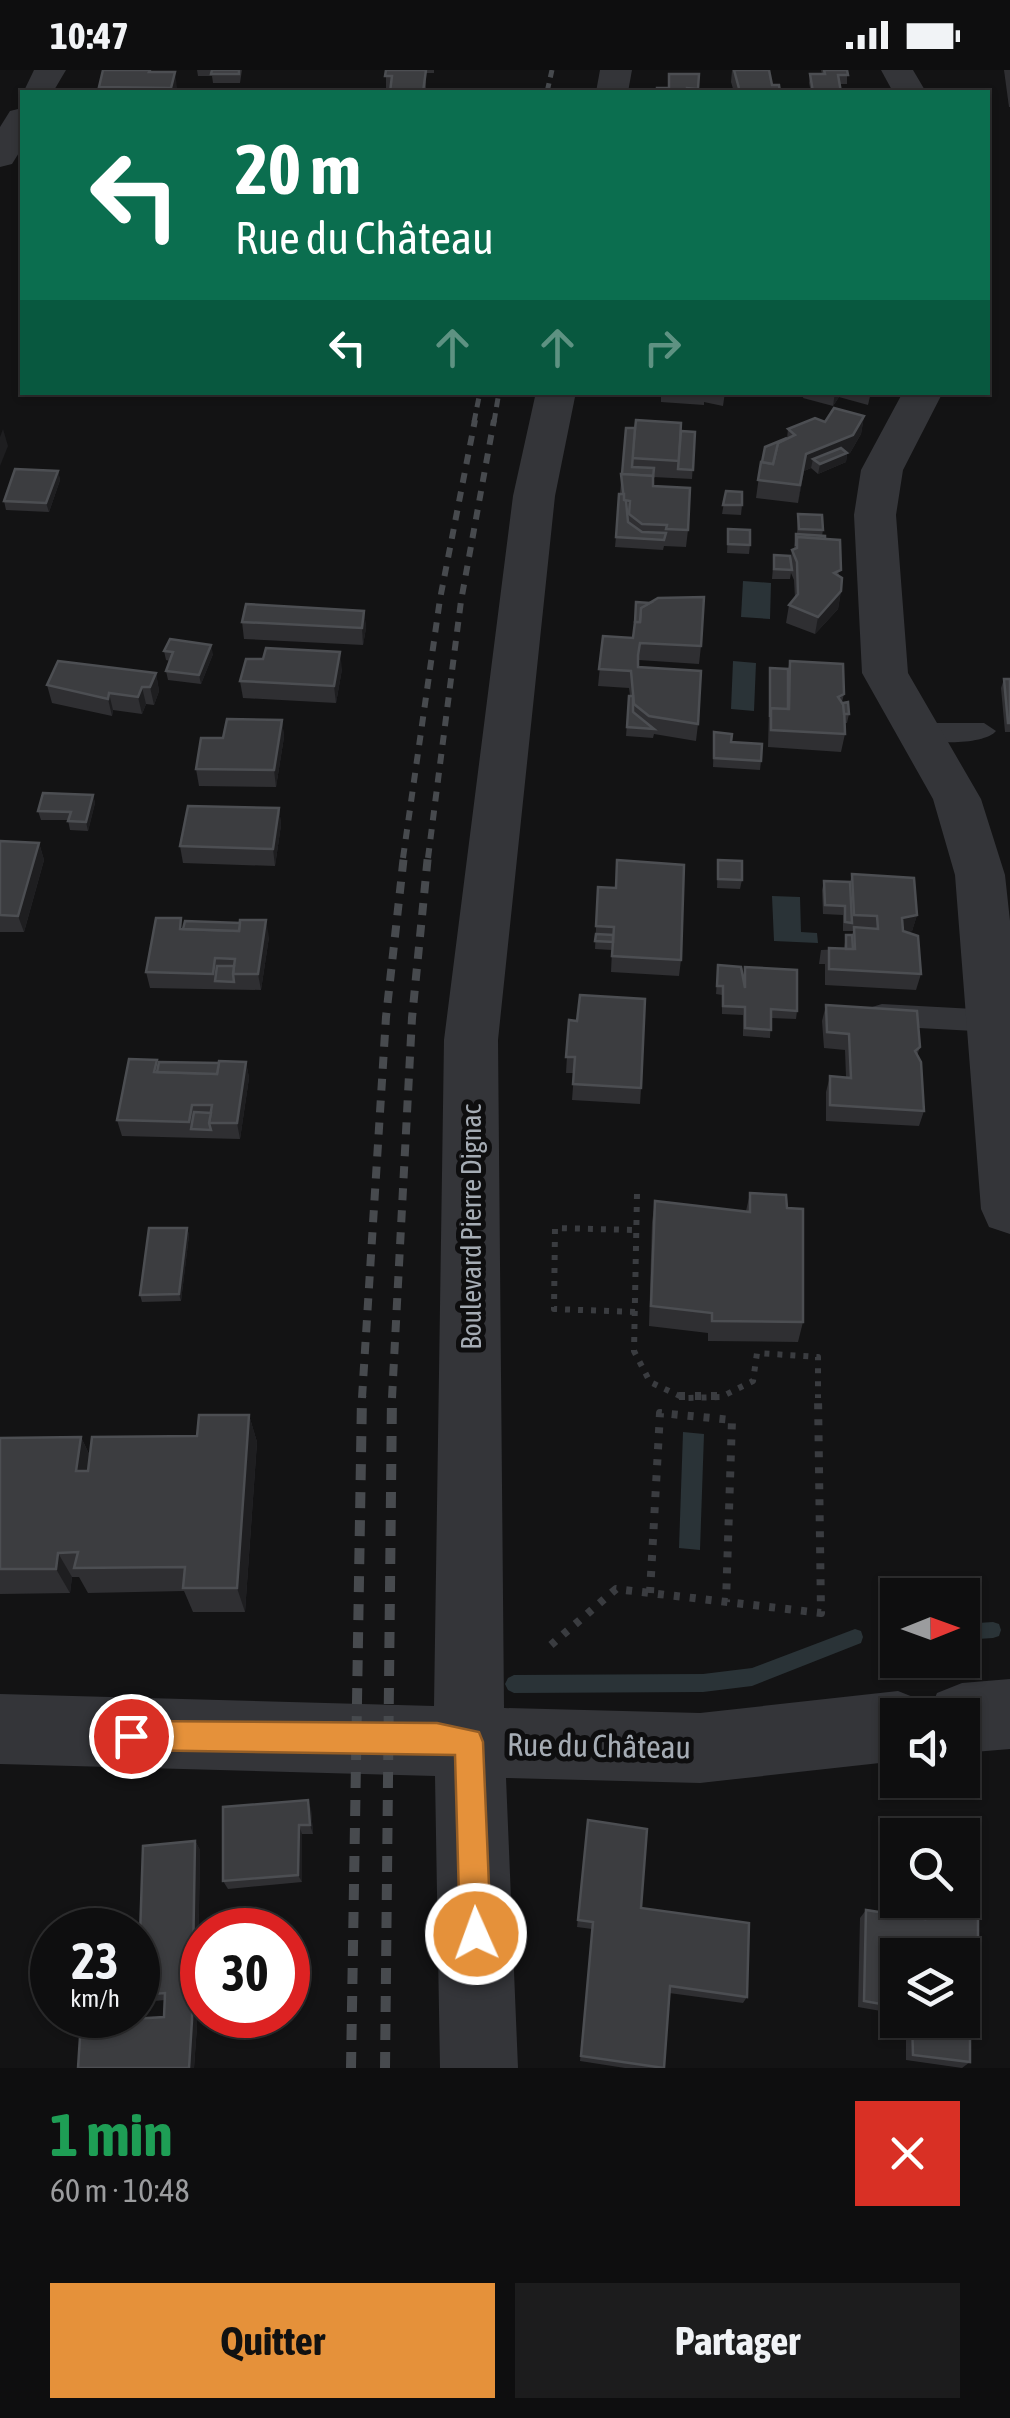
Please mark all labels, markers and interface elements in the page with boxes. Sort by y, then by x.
text: 10:47 [50,14,129,57]
text: 20 m [235,129,361,209]
icon: left [70,130,200,260]
text: Rue du Château [235,212,494,264]
icon: left [320,320,375,375]
icon: ahead [425,320,480,375]
icon: ahead [530,320,585,375]
icon: right [635,320,690,375]
street label: Boulevard Pierre Dignac [455,1104,487,1350]
north arrow [880,1578,980,1678]
map controls [880,1578,980,2038]
pin [89,1694,174,1779]
button: sound [880,1698,980,1798]
icon: arrive [104,1709,159,1764]
street label: Rue du Château [507,1725,691,1766]
button: search [880,1818,980,1918]
position arrow [424,1882,528,1986]
speed limit sign: 30 [180,1908,310,2038]
text: 23 [71,1932,118,1990]
button: layers [880,1938,980,2038]
text: km/h [70,1984,120,2012]
text: 1 min [50,2100,173,2169]
button: close [855,2101,960,2206]
text: 60 m · 10:48 [50,2172,190,2209]
button: Quitter [50,2283,495,2398]
button: Partager [515,2283,960,2398]

